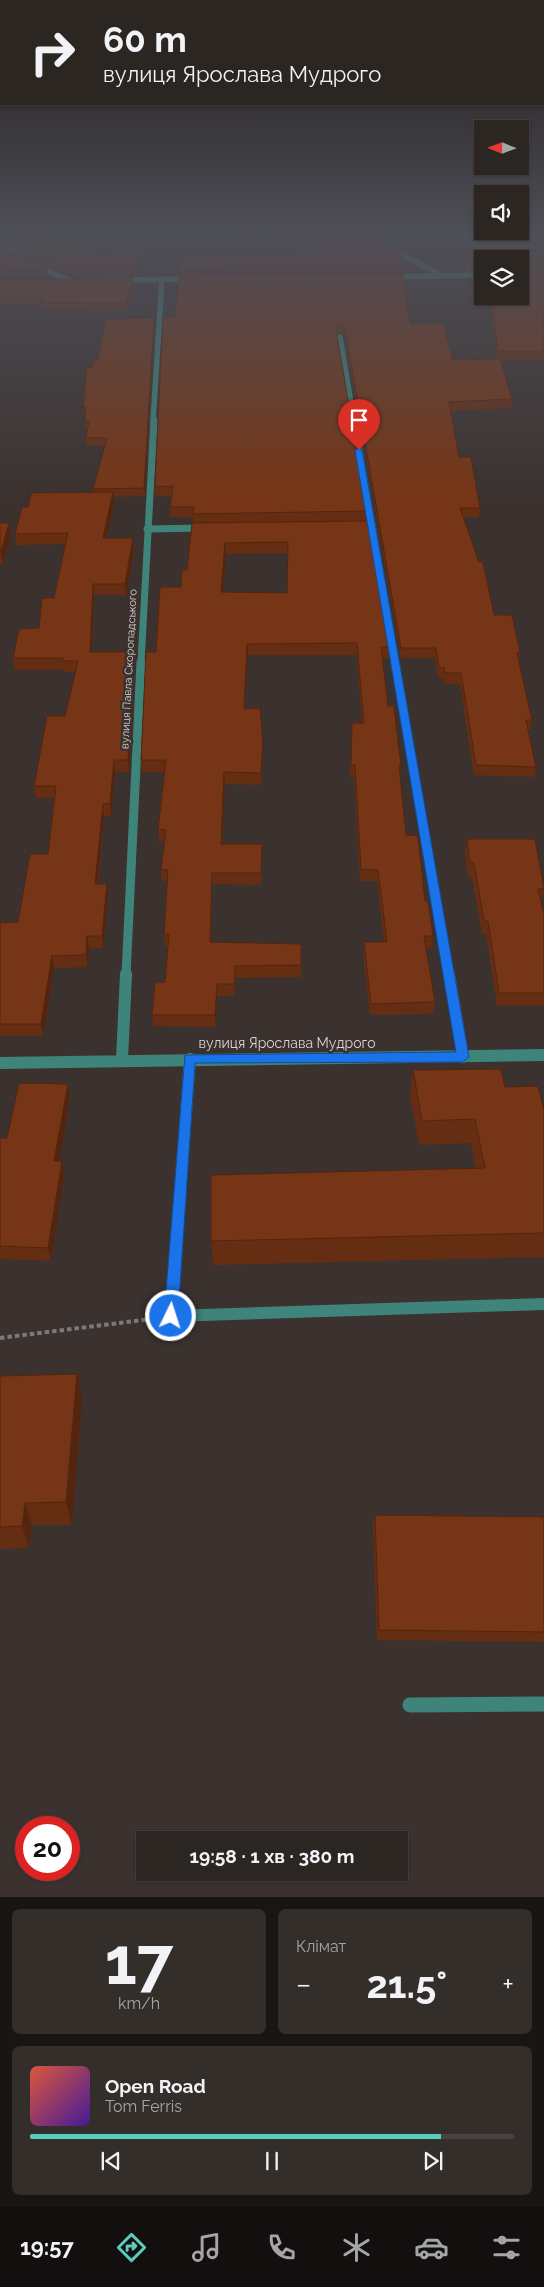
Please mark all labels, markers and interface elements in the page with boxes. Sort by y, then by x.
text: 60 m [103,19,187,60]
icon: right [20,20,85,85]
text: вулиця Ярослава Мудрого [103,61,381,87]
north arrow [474,120,529,175]
map controls [474,120,529,305]
button: sound [474,185,529,240]
button: layers [474,250,529,305]
pin [338,399,380,450]
icon: arrive [345,406,373,434]
street label: вулиця Павла Скоропадського [118,588,140,749]
street label: вулиця Ярослава Мудрого [198,1035,376,1051]
position arrow [144,1289,196,1341]
speed limit sign: 20 [15,1816,80,1881]
text: 19:58 · 1 хв · 380 m [190,1845,354,1867]
text: 17 [105,1923,173,1999]
text: Клімат [296,1937,346,1956]
text: 21.5° [366,1962,447,2007]
text: − [296,1968,311,2001]
text: + [502,1968,514,2001]
text: km/h [118,1994,160,2013]
text: Open Road [105,2075,206,2097]
text: Tom Ferris [105,2097,182,2116]
icon: previous [97,2147,125,2175]
icon: pause [258,2147,286,2175]
icon: next [419,2147,447,2175]
icon: directions [114,2230,149,2265]
icon: music [189,2230,224,2265]
icon: phone [264,2230,299,2265]
icon: climate [339,2230,374,2265]
icon: car [414,2230,449,2265]
icon: filters [489,2230,524,2265]
text: 19:57 [20,2234,74,2260]

